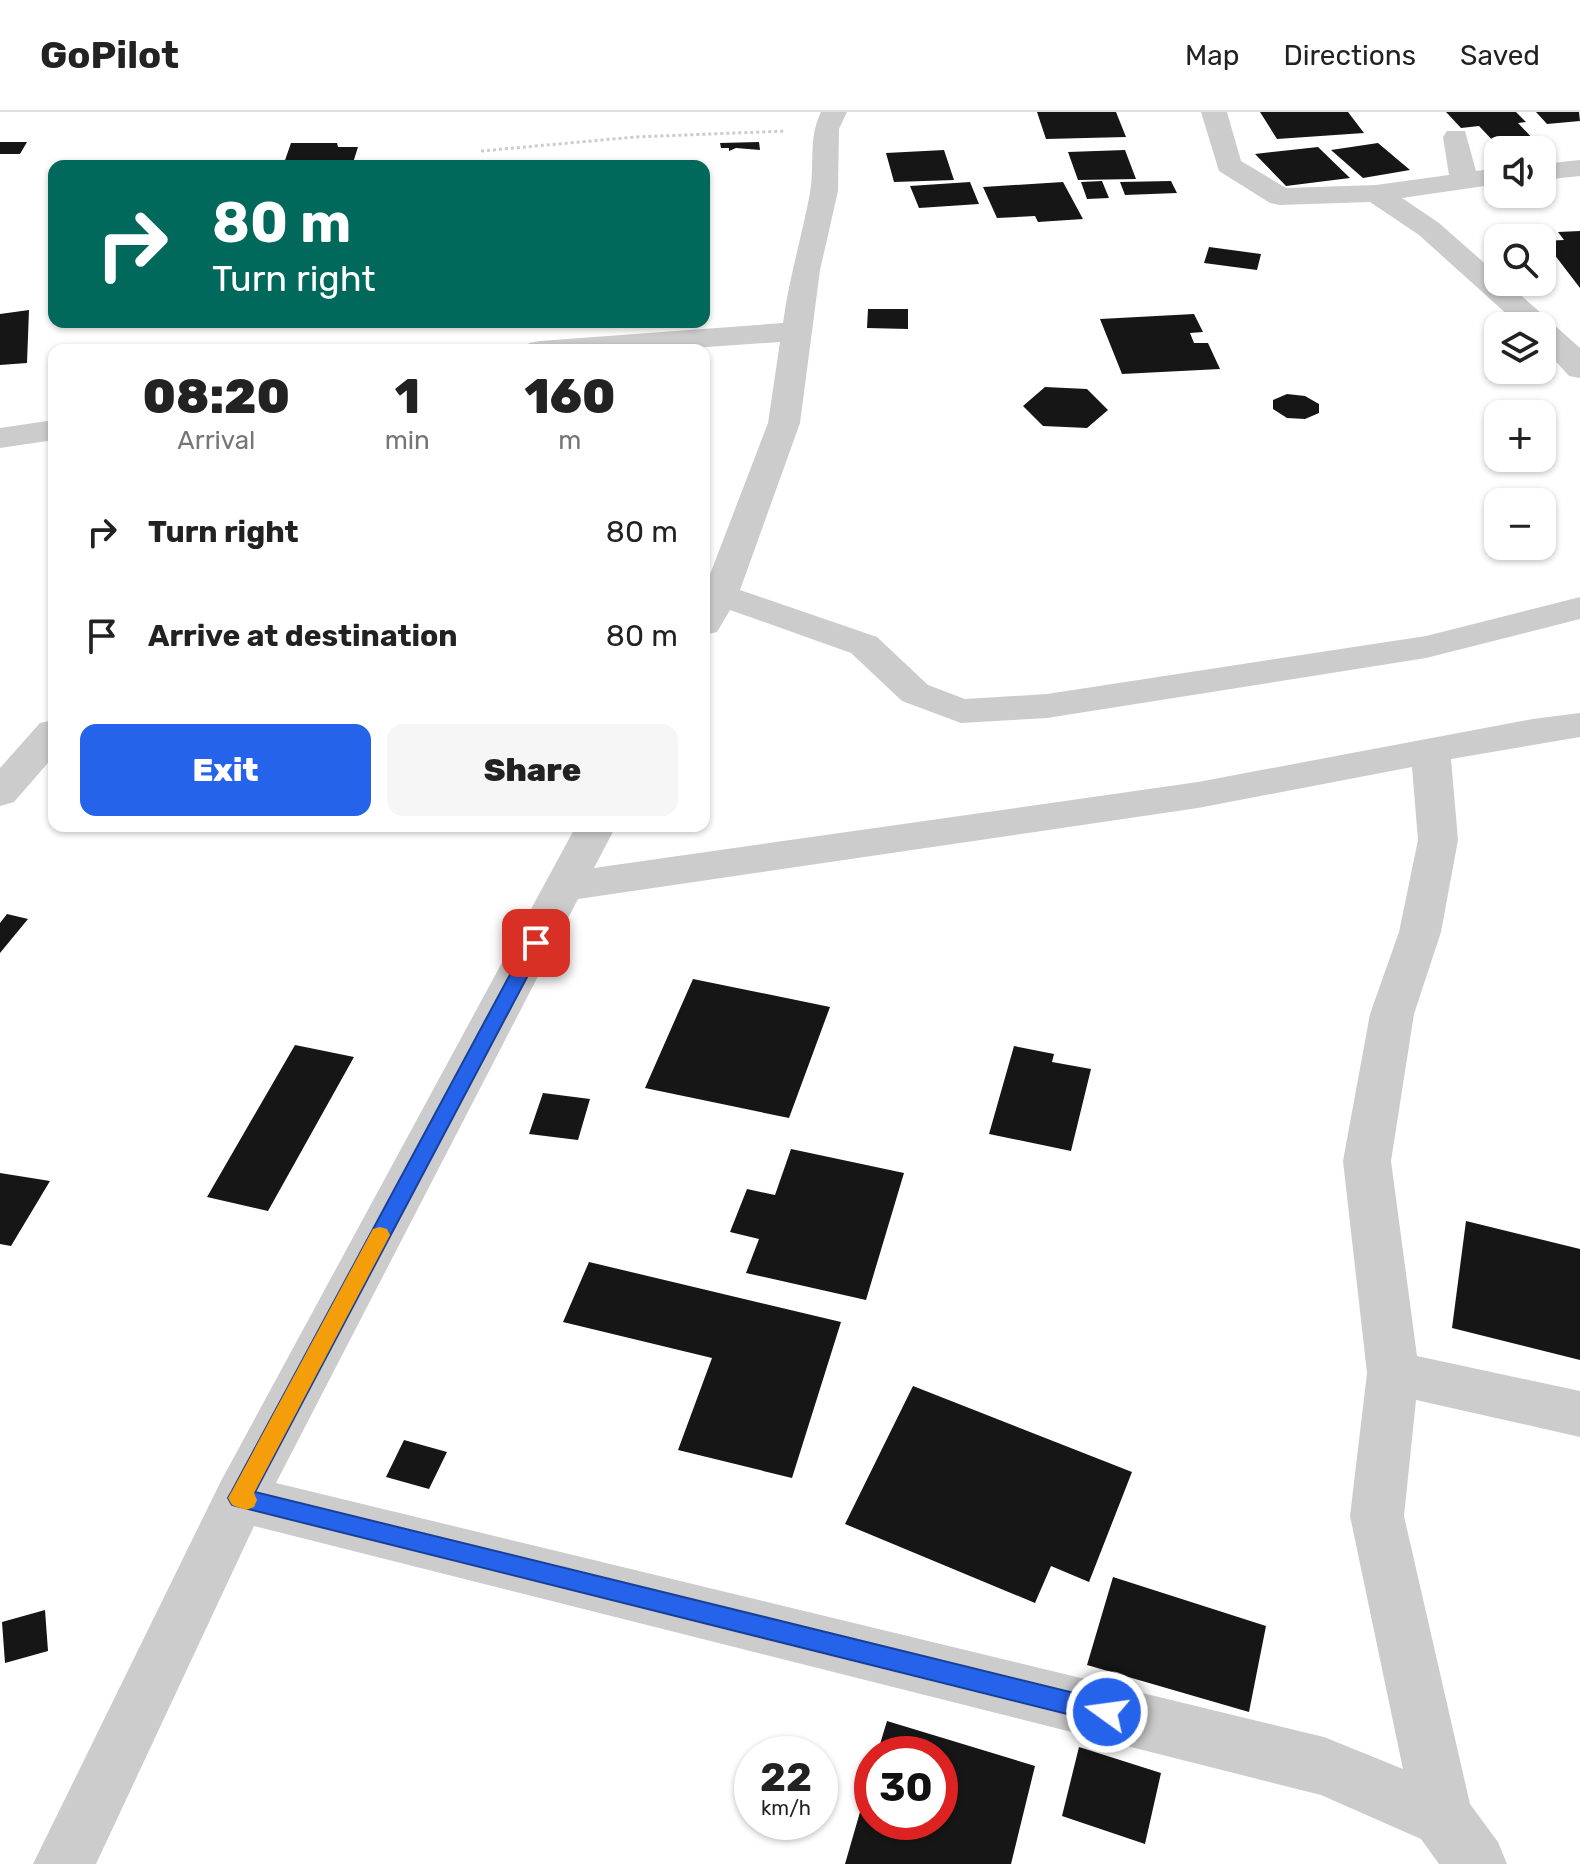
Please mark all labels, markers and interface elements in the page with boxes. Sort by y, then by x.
text: GoPilot [40,32,179,78]
text: Map [1185,39,1239,72]
text: Directions [1283,39,1416,72]
text: Saved [1460,39,1540,72]
map controls [1484,136,1556,560]
button: sound [1484,136,1556,208]
text: 80 m [212,190,351,256]
icon: right [80,192,184,296]
button: search [1484,224,1556,296]
text: Turn right [212,257,376,300]
button: layers [1484,312,1556,384]
text: 08:20 [143,368,290,425]
text: 1 [395,368,420,425]
text: 160 [524,368,615,425]
button: + [1484,400,1556,472]
text: Arrival [177,425,255,456]
text: min [385,425,430,456]
text: m [558,425,581,456]
button: − [1484,488,1556,560]
icon: right [80,510,124,554]
text: Turn right [148,514,299,550]
text: 80 m [606,514,678,550]
icon: arrive [80,614,124,658]
text: Arrive at destination [148,618,458,654]
text: 80 m [606,618,678,654]
button: Exit [80,724,371,816]
button: Share [387,724,678,816]
pin [502,909,570,977]
icon: arrive [514,921,558,965]
position arrow [1065,1670,1149,1754]
speed limit sign: 30 [854,1736,958,1840]
text: 22 [760,1754,812,1801]
text: km/h [761,1796,811,1820]

